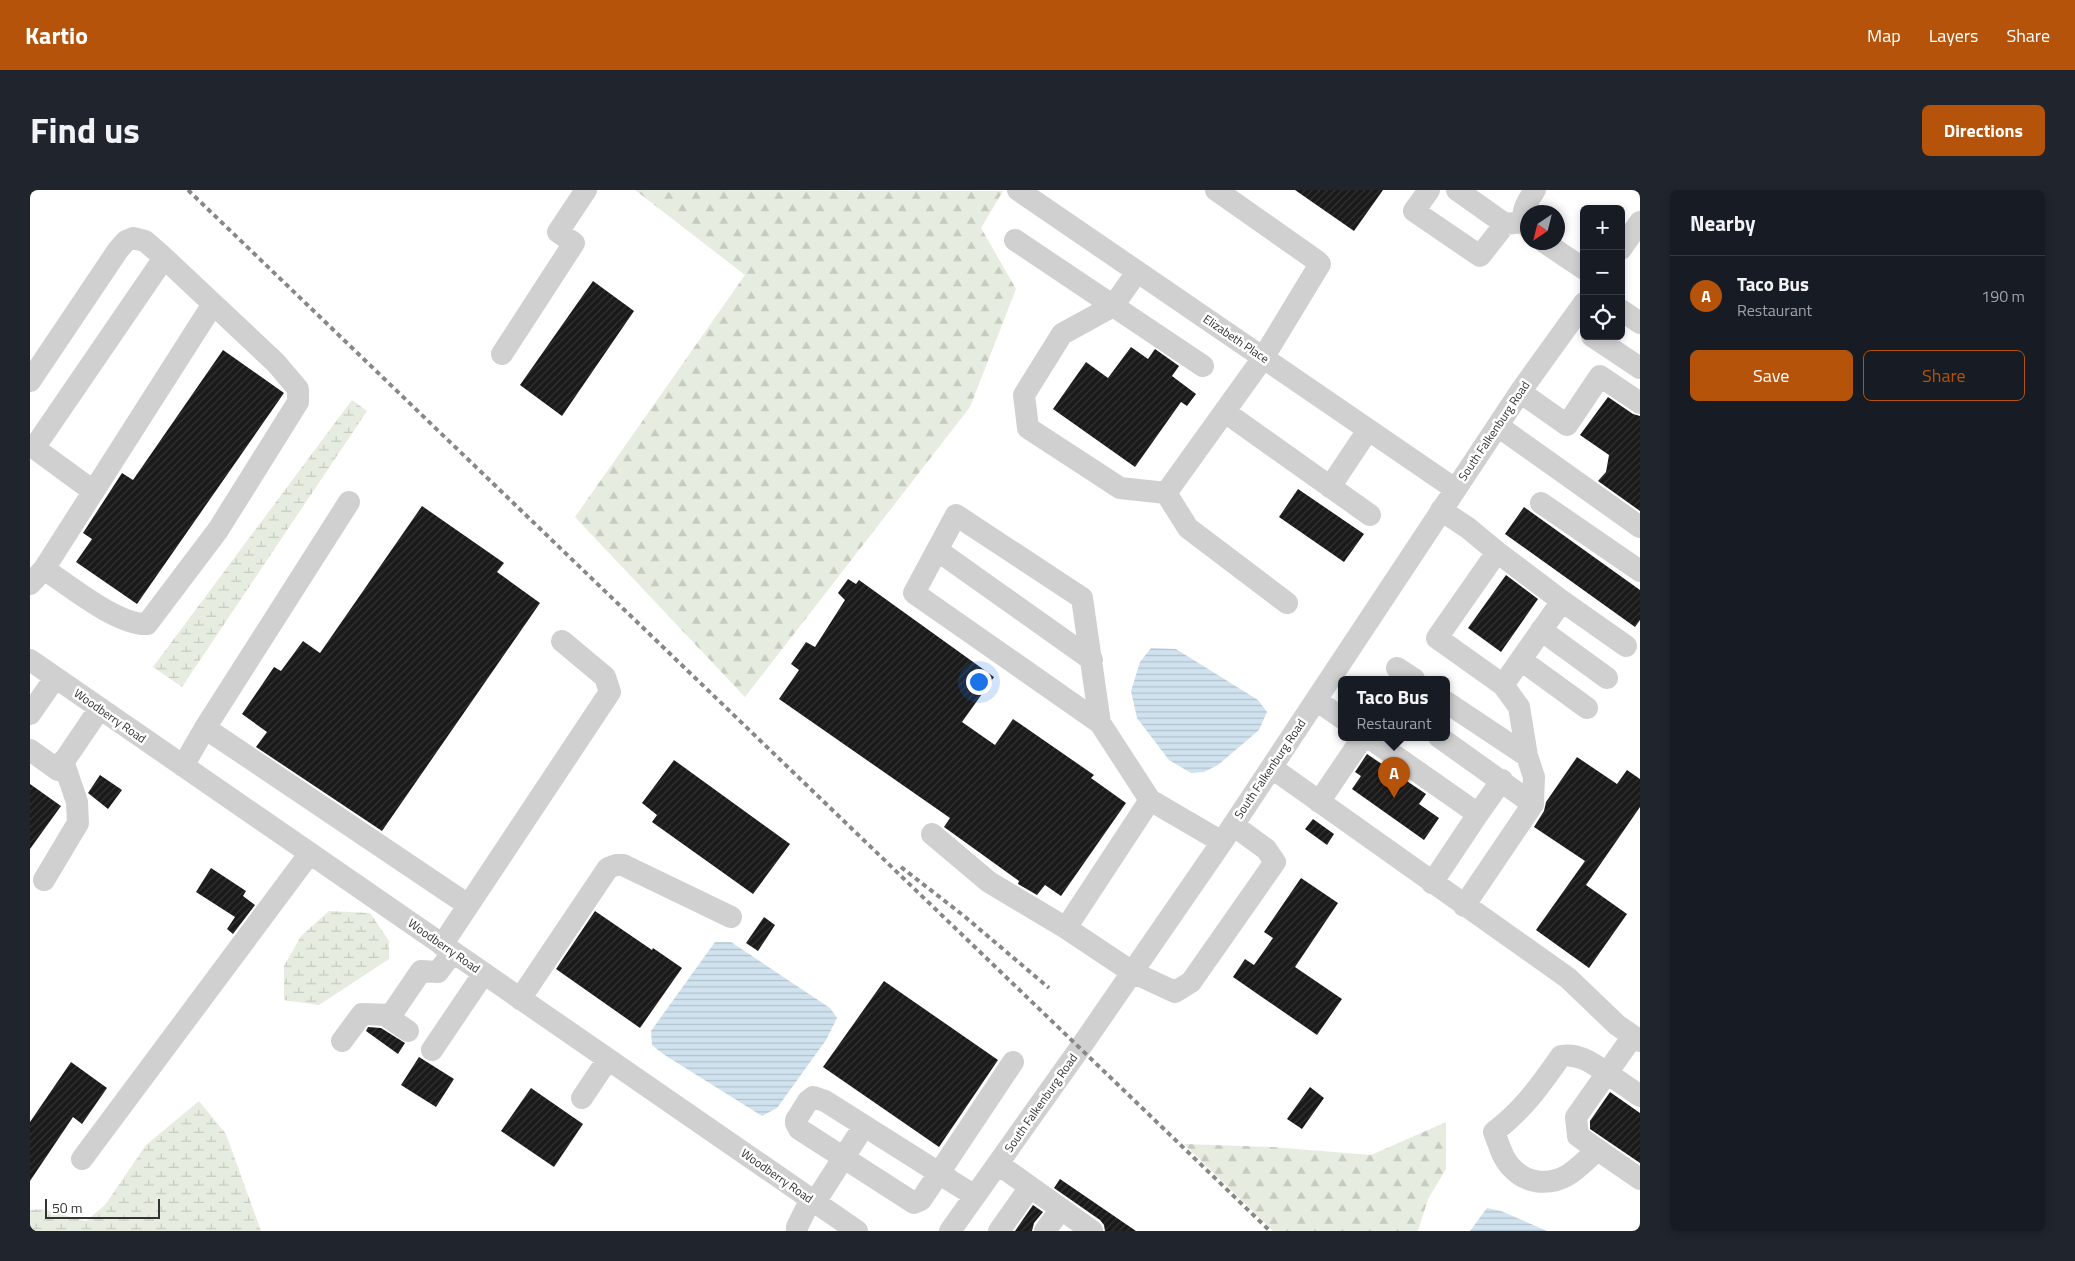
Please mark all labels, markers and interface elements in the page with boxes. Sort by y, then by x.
text: Kartio [25,17,88,53]
text: Map [1867,22,1901,49]
text: Layers [1929,22,1978,49]
text: Share [2006,22,2050,49]
text: Find us [30,103,140,157]
button: Directions [1922,105,2045,156]
north arrow [1520,205,1565,250]
map controls [1580,205,1625,340]
button: + [1580,205,1625,250]
text: Nearby [1690,207,1755,239]
button: − [1580,250,1625,295]
text: Taco Bus [1737,269,1809,298]
text: A [1701,284,1711,308]
text: 190 m [1981,284,2025,308]
button: locate [1580,295,1625,340]
text: Restaurant [1737,298,1812,322]
street label: Elizabeth Place [1199,309,1273,368]
button: Save [1690,350,1853,401]
button: Share [1863,350,2025,401]
street label: South Falkenburg Road [1453,377,1534,484]
your location [966,669,992,695]
popup [1338,676,1450,741]
text: Taco Bus [1356,682,1429,711]
street label: Woodberry Road [70,684,150,748]
text: Restaurant [1356,711,1432,735]
street label: South Falkenburg Road [1229,715,1310,822]
pin: A [1378,757,1410,798]
street label: Woodberry Road [404,914,484,978]
street label: South Falkenburg Road [999,1049,1082,1156]
street label: Woodberry Road [737,1144,817,1208]
scale bar [45,1196,160,1219]
text: 50 m [52,1197,82,1218]

